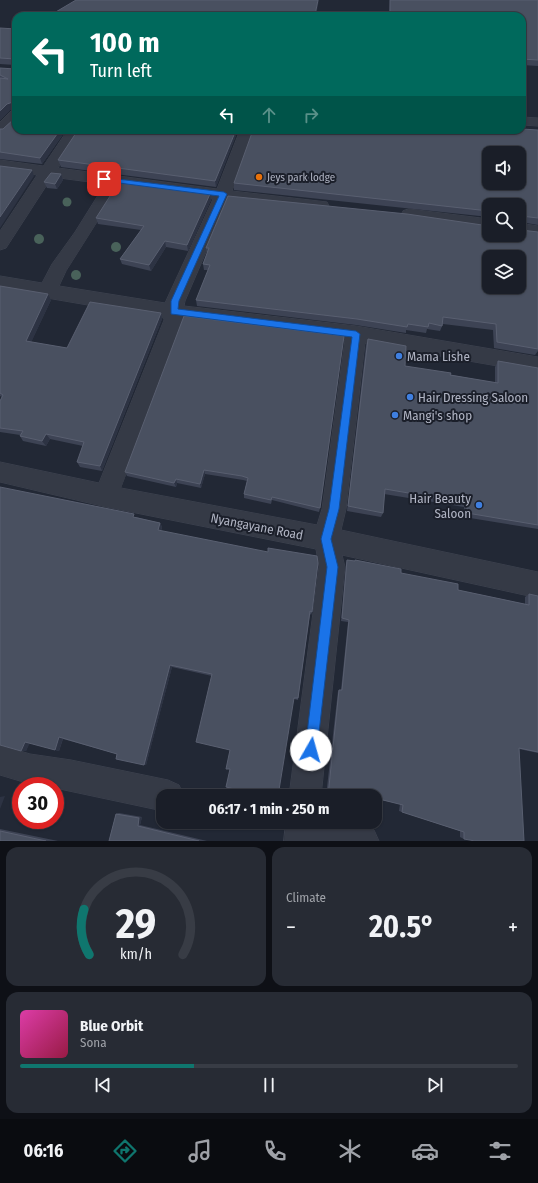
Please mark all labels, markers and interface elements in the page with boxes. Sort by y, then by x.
text: 100 m [90,26,160,59]
icon: left [24,28,76,80]
text: Turn left [90,60,152,82]
icon: left [216,104,238,126]
icon: ahead [258,104,280,126]
icon: right [300,104,322,126]
map controls [482,146,526,294]
button: sound [482,146,526,190]
pin [87,162,121,196]
icon: arrive [93,168,115,190]
place label: Jeys park lodge [267,171,335,184]
marker: Jeys park lodge [254,172,264,182]
button: search [482,198,526,242]
button: layers [482,250,526,294]
place label: Mama Lishe [407,349,470,364]
marker: Mama Lishe [394,351,404,361]
place label: Hair Dressing Saloon [418,390,528,405]
marker: Hair Dressing Saloon [405,392,415,402]
place label: Mangi's shop [403,408,472,423]
marker: Mangi's shop [390,410,400,420]
place label: Hair Beauty Saloon [409,491,471,521]
marker: Hair Beauty Saloon [474,500,484,510]
street label: Nyangayane Road [209,510,304,543]
position arrow [290,729,332,771]
speed limit sign: 30 [12,777,64,829]
text: 06:17 · 1 min · 250 m [209,800,329,818]
text: Climate [286,890,326,905]
text: 29 [115,898,156,948]
text: 20.5° [369,909,435,945]
text: − [286,914,296,941]
text: + [508,914,518,941]
text: km/h [120,945,152,962]
text: Blue Orbit [80,1017,143,1035]
text: Sona [80,1035,107,1050]
icon: previous [92,1074,114,1096]
icon: pause [258,1074,280,1096]
icon: next [424,1074,446,1096]
icon: directions [111,1137,139,1165]
icon: music [186,1137,214,1165]
icon: phone [261,1137,289,1165]
icon: climate [336,1137,364,1165]
icon: car [411,1137,439,1165]
icon: filters [486,1137,514,1165]
text: 06:16 [24,1140,63,1162]

